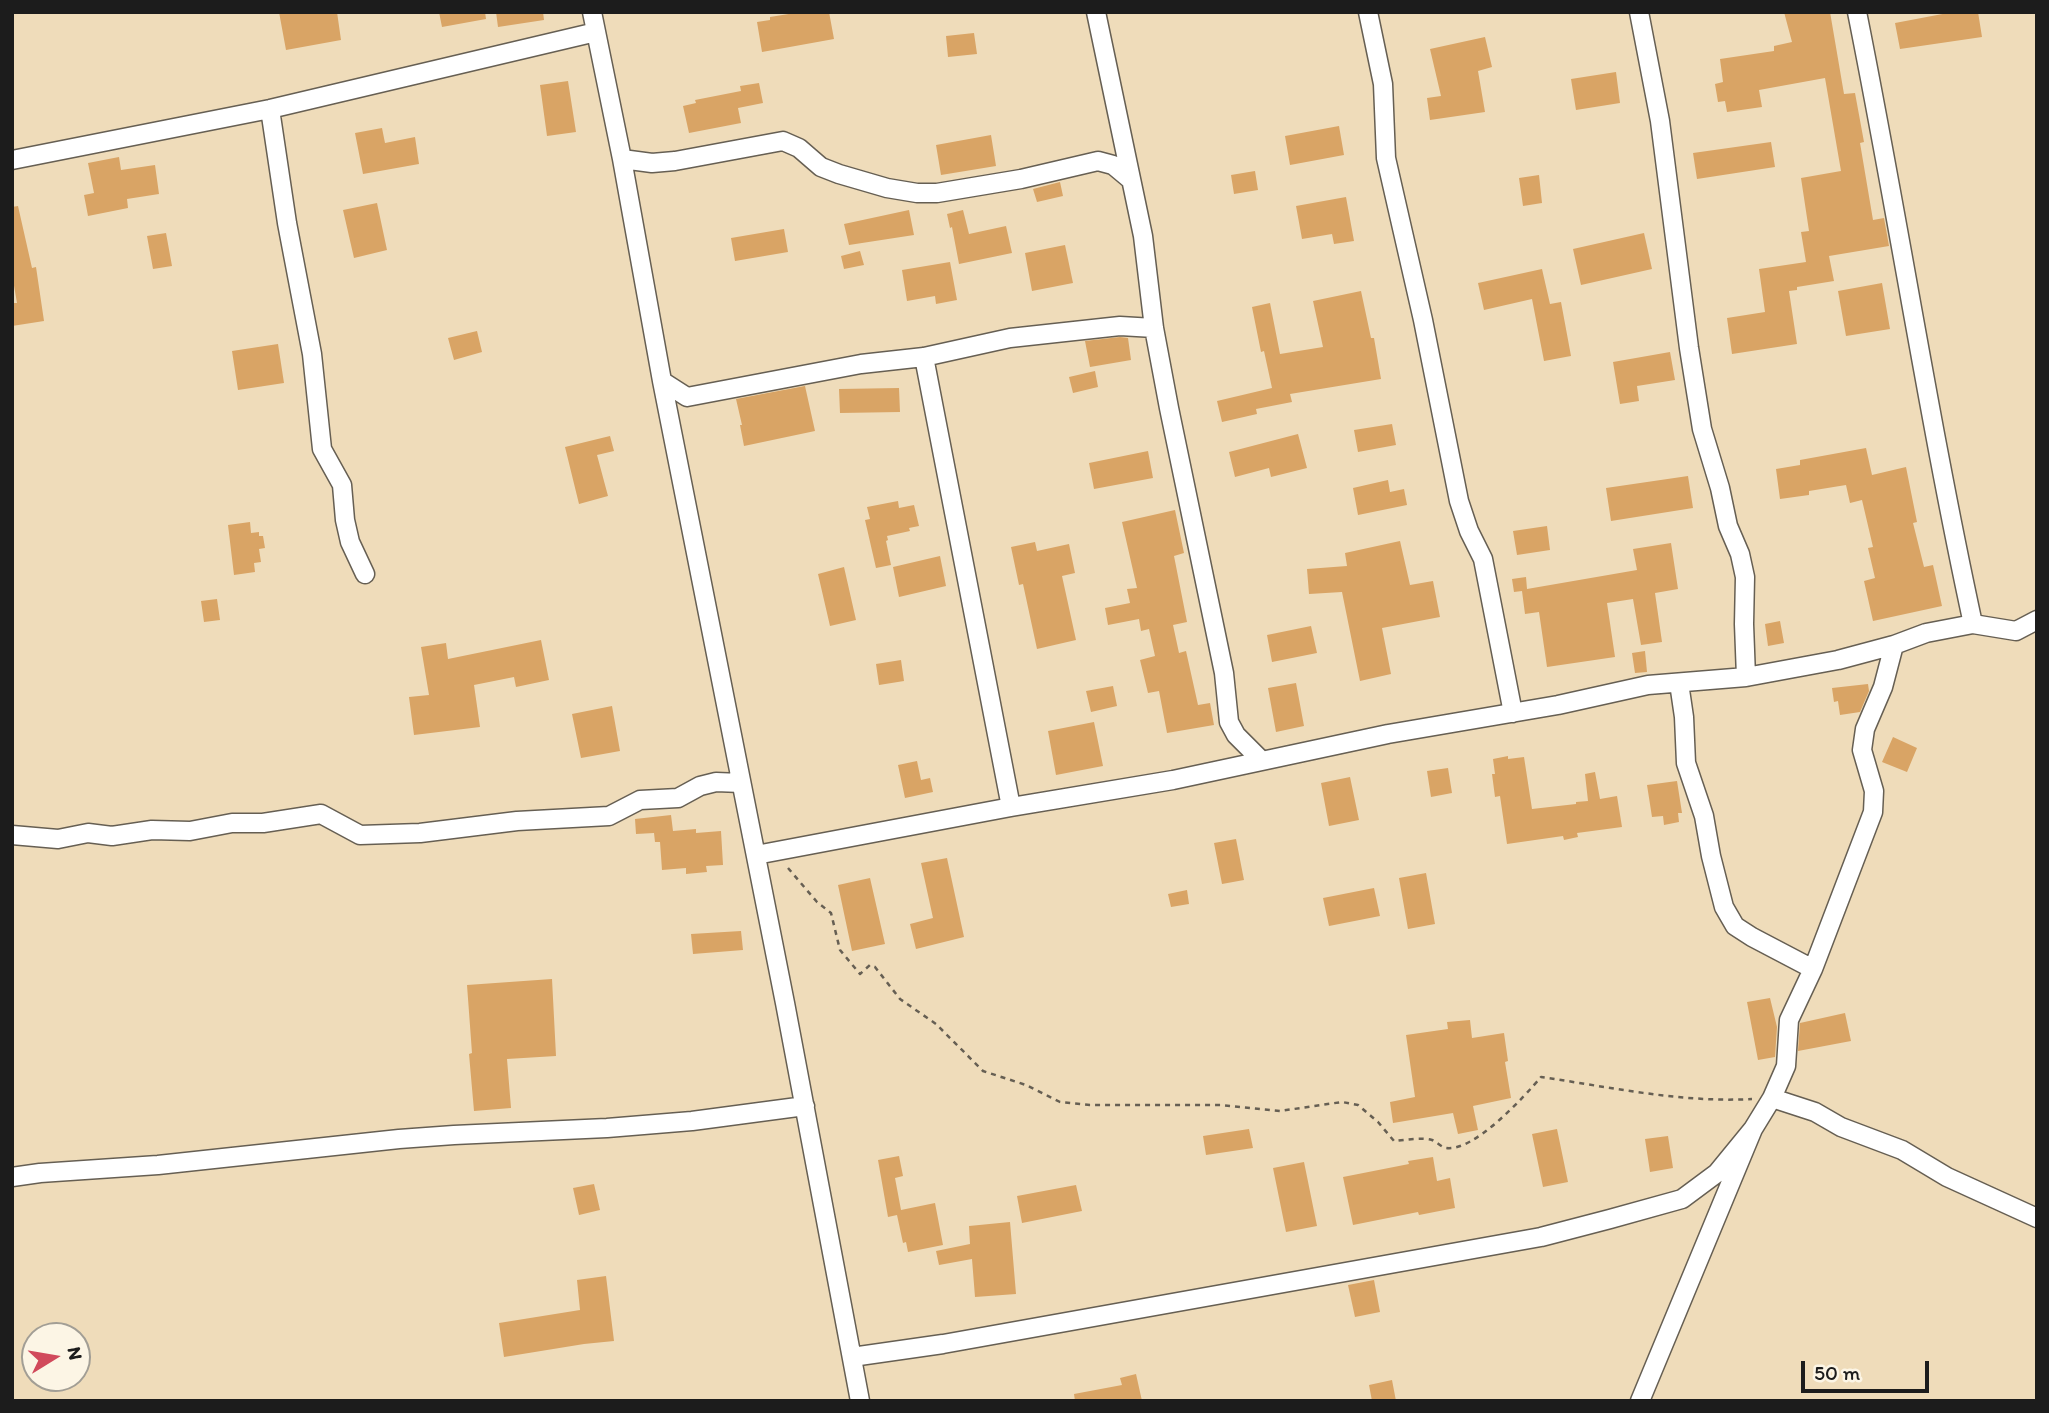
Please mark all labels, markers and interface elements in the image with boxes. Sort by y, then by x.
north arrow [21,1322,91,1392]
text: N [63,1345,88,1362]
scale bar [1804,1346,1932,1390]
text: 50 m [1814,1360,1860,1385]

